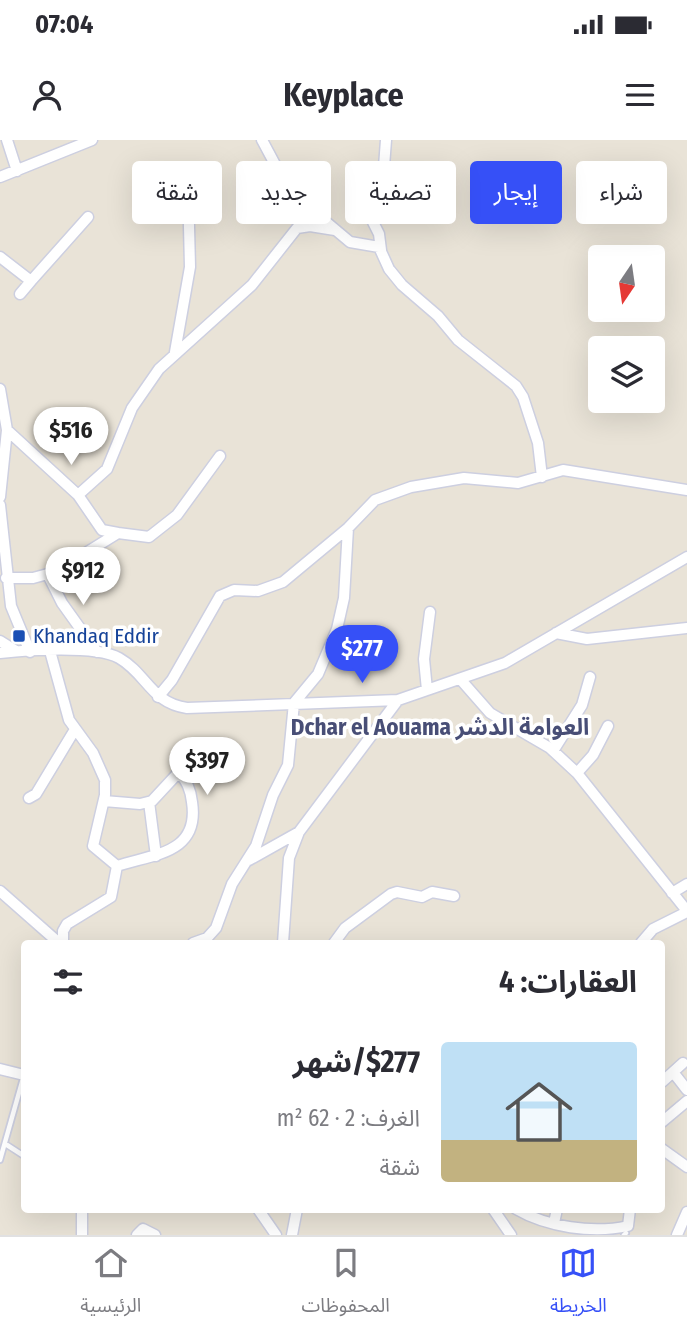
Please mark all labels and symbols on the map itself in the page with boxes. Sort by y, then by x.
north arrow [588,245,665,322]
pin: $516 [30,408,112,467]
pin: $912 [42,547,124,607]
place label: Khandaq Eddir [33,623,160,649]
pin: $277 [321,626,403,685]
marker: Khandaq Eddir [11,628,27,644]
district label: Dchar el Aouama العوامة الدشر [291,713,589,741]
pin: $397 [166,738,248,797]

